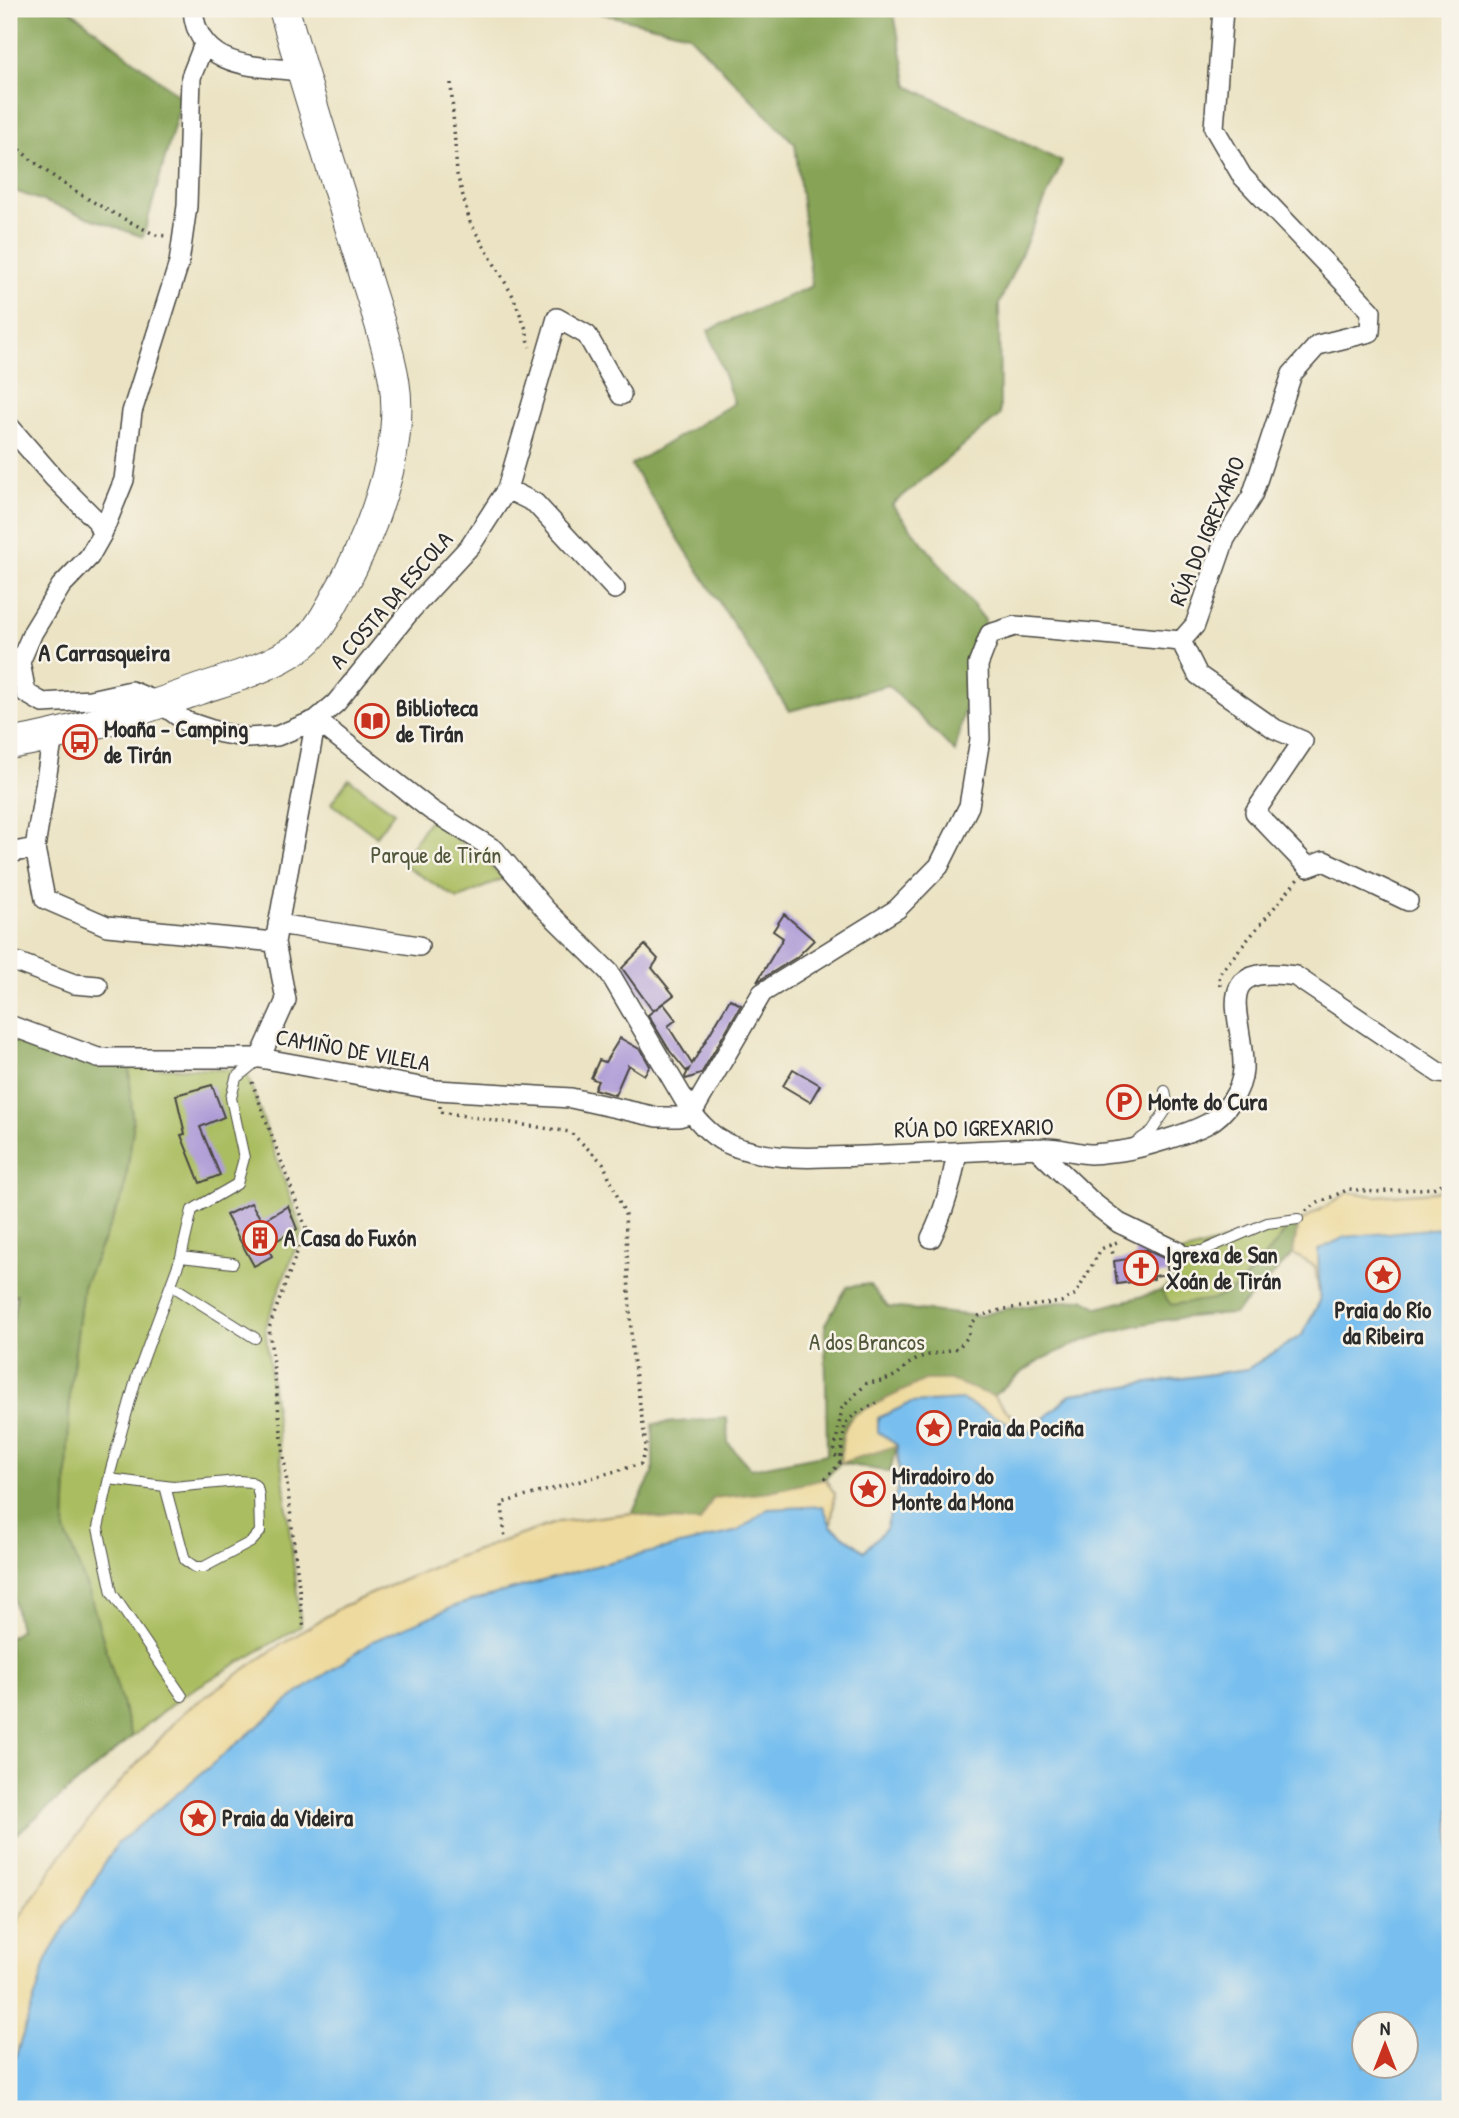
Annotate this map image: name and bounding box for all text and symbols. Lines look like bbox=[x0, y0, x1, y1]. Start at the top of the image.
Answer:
street label: RÚA DO IGREXARIO bbox=[1161, 451, 1252, 610]
street label: A COSTA DA ESCOLA bbox=[322, 524, 459, 675]
district label: A Carrasqueira bbox=[38, 636, 170, 669]
place label: Biblioteca de Tirán bbox=[396, 692, 478, 749]
library icon: Biblioteca de Tirán bbox=[353, 702, 391, 740]
place label: Moaña - Camping de Tirán bbox=[104, 713, 248, 770]
bus stop icon: Moaña - Camping de Tirán bbox=[61, 723, 99, 761]
park label: Parque de Tirán bbox=[371, 839, 501, 870]
street label: CAMIÑO DE VILELA bbox=[273, 1021, 433, 1078]
parking icon: Monte do Cura bbox=[1105, 1083, 1143, 1121]
place label: Monte do Cura bbox=[1148, 1086, 1267, 1117]
street label: RÚA DO IGREXARIO bbox=[894, 1111, 1054, 1144]
building icon: A Casa do Fuxón bbox=[241, 1219, 279, 1257]
place label: A Casa do Fuxón bbox=[284, 1222, 417, 1253]
place label: Igrexa de San Xoán de Tirán bbox=[1166, 1239, 1281, 1296]
church icon: Igrexa de San Xoán de Tirán bbox=[1122, 1249, 1160, 1287]
place icon: Praia do Río da Ribeira bbox=[1364, 1256, 1402, 1294]
place label: Praia do Río da Ribeira bbox=[1335, 1294, 1432, 1351]
park label: A dos Brancos bbox=[809, 1326, 925, 1357]
place icon: Praia da Pociña bbox=[915, 1409, 953, 1447]
place label: Praia da Pociña bbox=[958, 1412, 1084, 1443]
place label: Miradoiro do Monte da Mona bbox=[892, 1460, 1013, 1517]
place icon: Miradoiro do Monte da Mona bbox=[849, 1470, 887, 1508]
place icon: Praia da Videira bbox=[179, 1799, 217, 1837]
place label: Praia da Videira bbox=[222, 1802, 353, 1833]
north arrow bbox=[1350, 2010, 1420, 2080]
text: N bbox=[1380, 2015, 1390, 2041]

